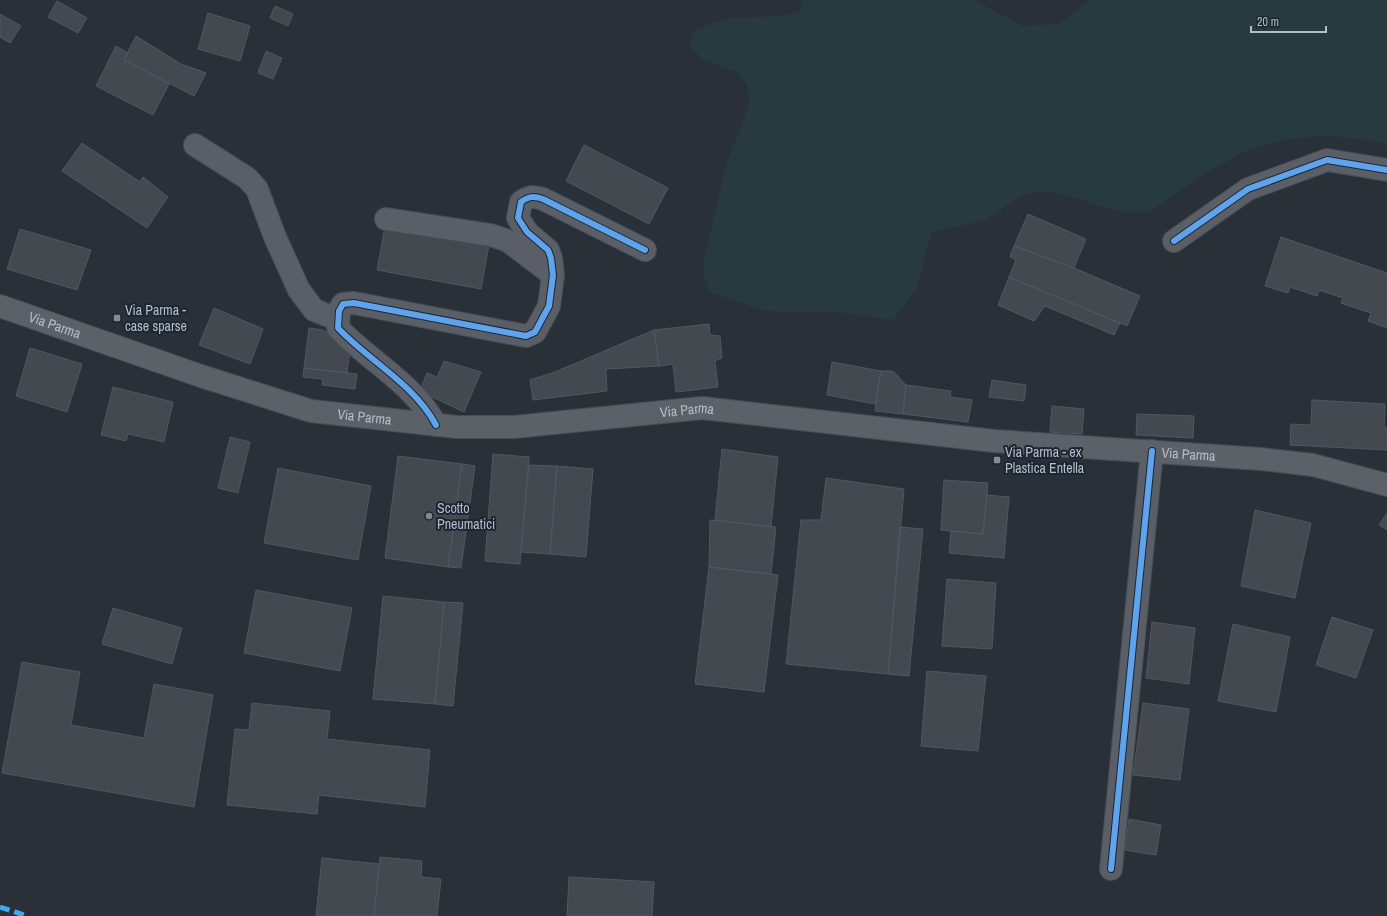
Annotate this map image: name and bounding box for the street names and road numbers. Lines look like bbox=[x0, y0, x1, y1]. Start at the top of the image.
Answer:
street label: Via Parma bbox=[26, 308, 84, 343]
street label: Via Parma bbox=[659, 399, 715, 421]
street label: Via Parma bbox=[337, 405, 393, 429]
street label: Via Parma bbox=[1161, 443, 1217, 465]

